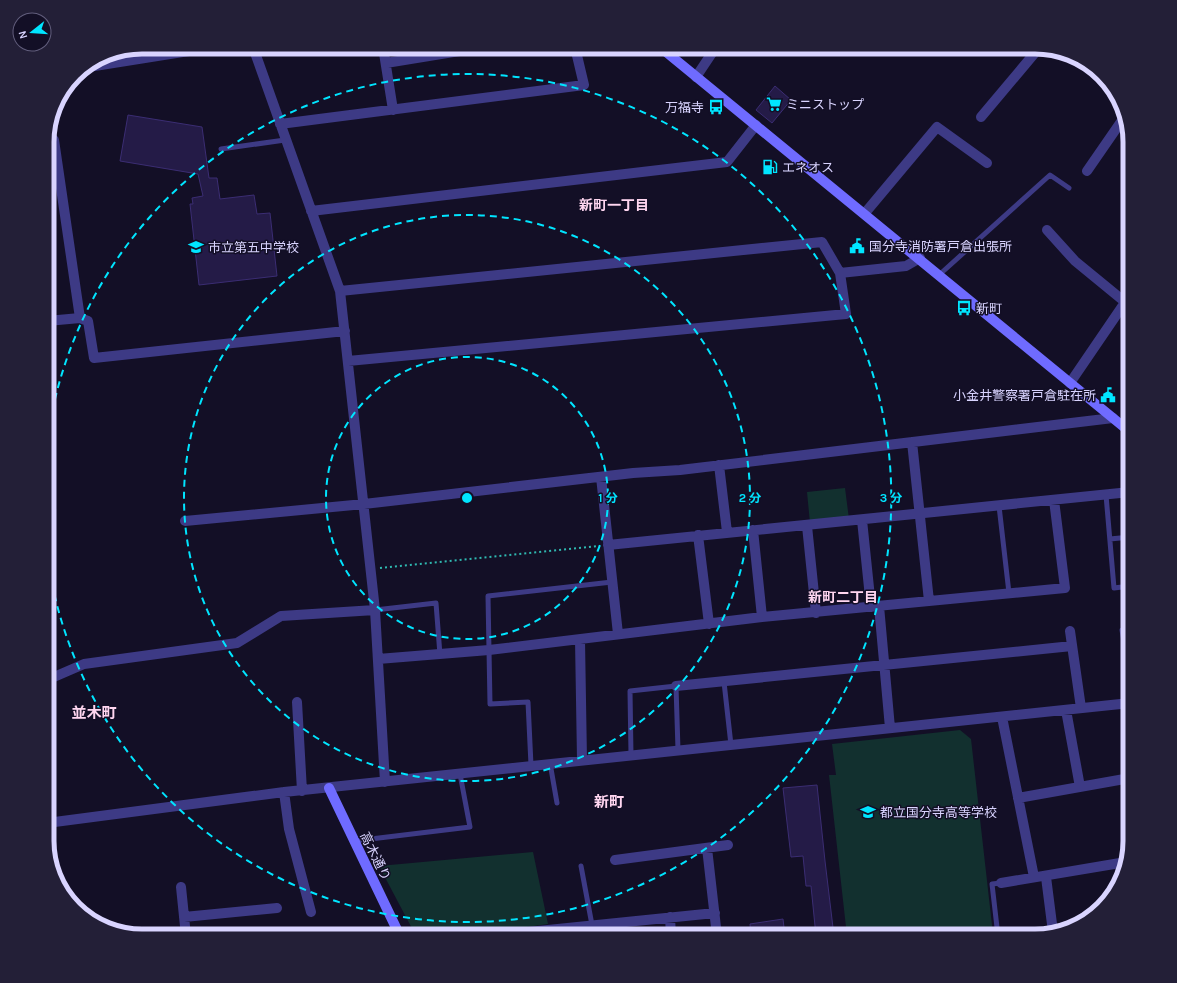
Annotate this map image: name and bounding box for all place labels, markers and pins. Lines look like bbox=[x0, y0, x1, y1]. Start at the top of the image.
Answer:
supermarket icon: ミニストップ bbox=[765, 95, 783, 113]
place label: ミニストップ bbox=[786, 97, 864, 112]
bus stop icon: 万福寺 bbox=[707, 98, 725, 116]
place label: 万福寺 bbox=[665, 100, 704, 115]
fuel station icon: エネオス bbox=[761, 158, 779, 176]
place label: エネオス bbox=[782, 160, 834, 175]
public building icon: 国分寺消防署戸倉出張所 bbox=[848, 237, 866, 255]
school or university icon: 市立第五中学校 bbox=[187, 238, 205, 256]
place label: 国分寺消防署戸倉出張所 bbox=[869, 239, 1012, 254]
place label: 市立第五中学校 bbox=[208, 240, 299, 255]
bus stop icon: 新町 bbox=[955, 299, 973, 317]
place label: 新町 bbox=[976, 301, 1002, 316]
public building icon: 小金井警察署戸倉駐在所 bbox=[1099, 386, 1117, 404]
place label: 小金井警察署戸倉駐在所 bbox=[953, 388, 1096, 403]
centre of rings bbox=[460, 491, 474, 505]
school or university icon: 都立国分寺高等学校 bbox=[859, 803, 877, 821]
place label: 都立国分寺高等学校 bbox=[880, 805, 997, 820]

